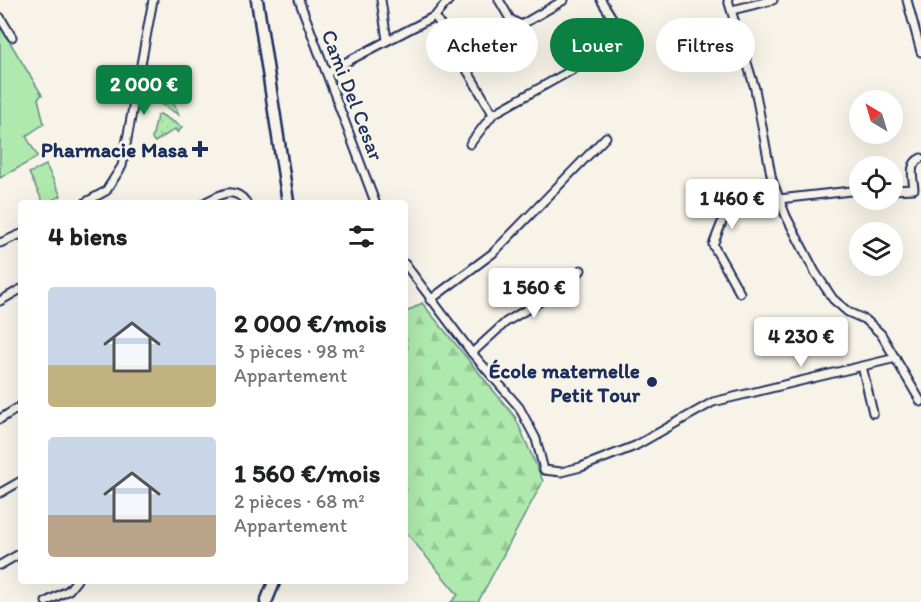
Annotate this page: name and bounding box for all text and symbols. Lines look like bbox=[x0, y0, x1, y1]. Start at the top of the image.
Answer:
chip: Acheter bbox=[426, 18, 538, 72]
chip: Louer bbox=[550, 18, 644, 72]
chip: Filtres bbox=[656, 18, 755, 72]
street label: Cami Del Cesar bbox=[317, 26, 390, 164]
pin: 2 000 € bbox=[89, 65, 199, 116]
text: 2 000 € bbox=[110, 72, 178, 96]
north arrow bbox=[849, 90, 903, 144]
map controls bbox=[849, 90, 903, 276]
place label: Pharmacie Masa bbox=[41, 137, 189, 162]
marker: Pharmacie Masa bbox=[193, 142, 207, 156]
button: locate bbox=[849, 156, 903, 210]
pin: 1 460 € bbox=[677, 179, 787, 230]
text: 1 460 € bbox=[700, 186, 764, 210]
text: 4 biens bbox=[48, 220, 128, 252]
icon: filters bbox=[345, 220, 378, 253]
button: layers bbox=[849, 222, 903, 276]
pin: 1 560 € bbox=[479, 268, 589, 319]
text: 1 560 € bbox=[502, 275, 566, 299]
text: 2 000 €/mois bbox=[234, 307, 387, 339]
icon: home bbox=[96, 311, 168, 383]
pin: 4 230 € bbox=[746, 317, 856, 368]
text: 4 230 € bbox=[768, 324, 834, 348]
text: 3 pièces · 98 m² bbox=[234, 339, 365, 363]
place label: École maternelle Petit Tour bbox=[489, 358, 641, 407]
text: Appartement bbox=[234, 363, 347, 387]
marker: École maternelle Petit Tour bbox=[645, 375, 659, 389]
text: 1 560 €/mois bbox=[234, 457, 380, 489]
icon: home bbox=[96, 461, 168, 533]
text: 2 pièces · 68 m² bbox=[234, 489, 365, 513]
text: Appartement bbox=[234, 513, 347, 537]

